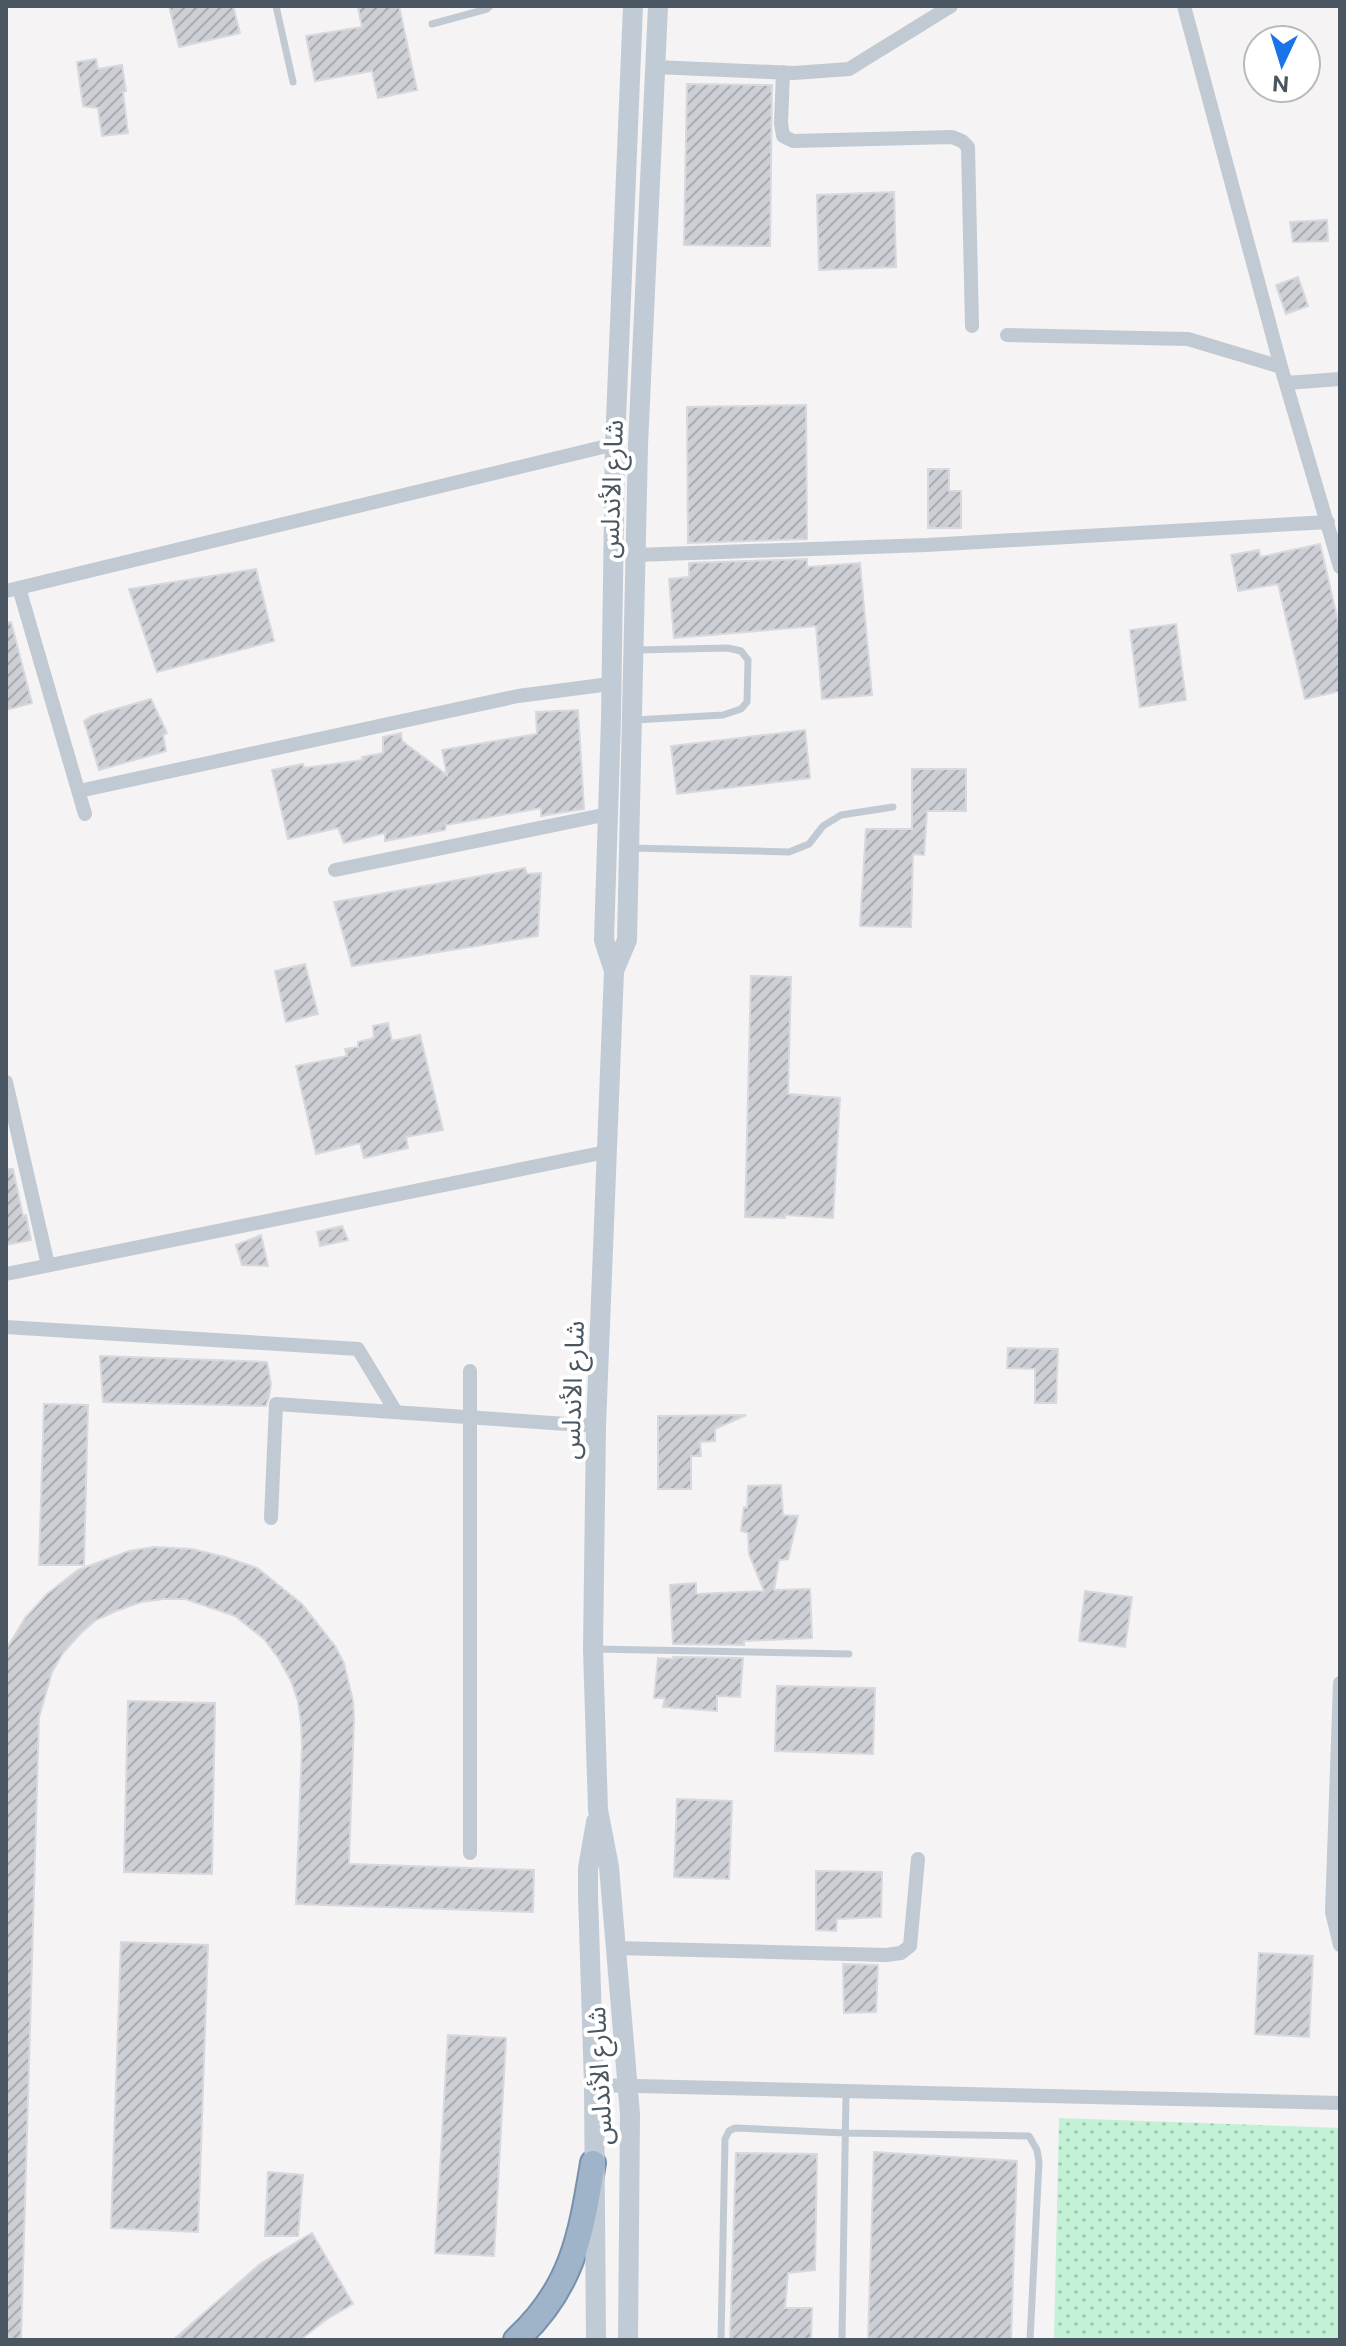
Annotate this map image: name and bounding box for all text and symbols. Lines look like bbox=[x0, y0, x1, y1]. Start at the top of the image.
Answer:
north arrow bbox=[1242, 24, 1322, 104]
text: N bbox=[1271, 70, 1290, 98]
street label: شارع الأندلس bbox=[593, 419, 633, 559]
street label: شارع الأندلس bbox=[554, 1320, 594, 1460]
street label: شارع الأندلس bbox=[580, 2006, 622, 2146]

